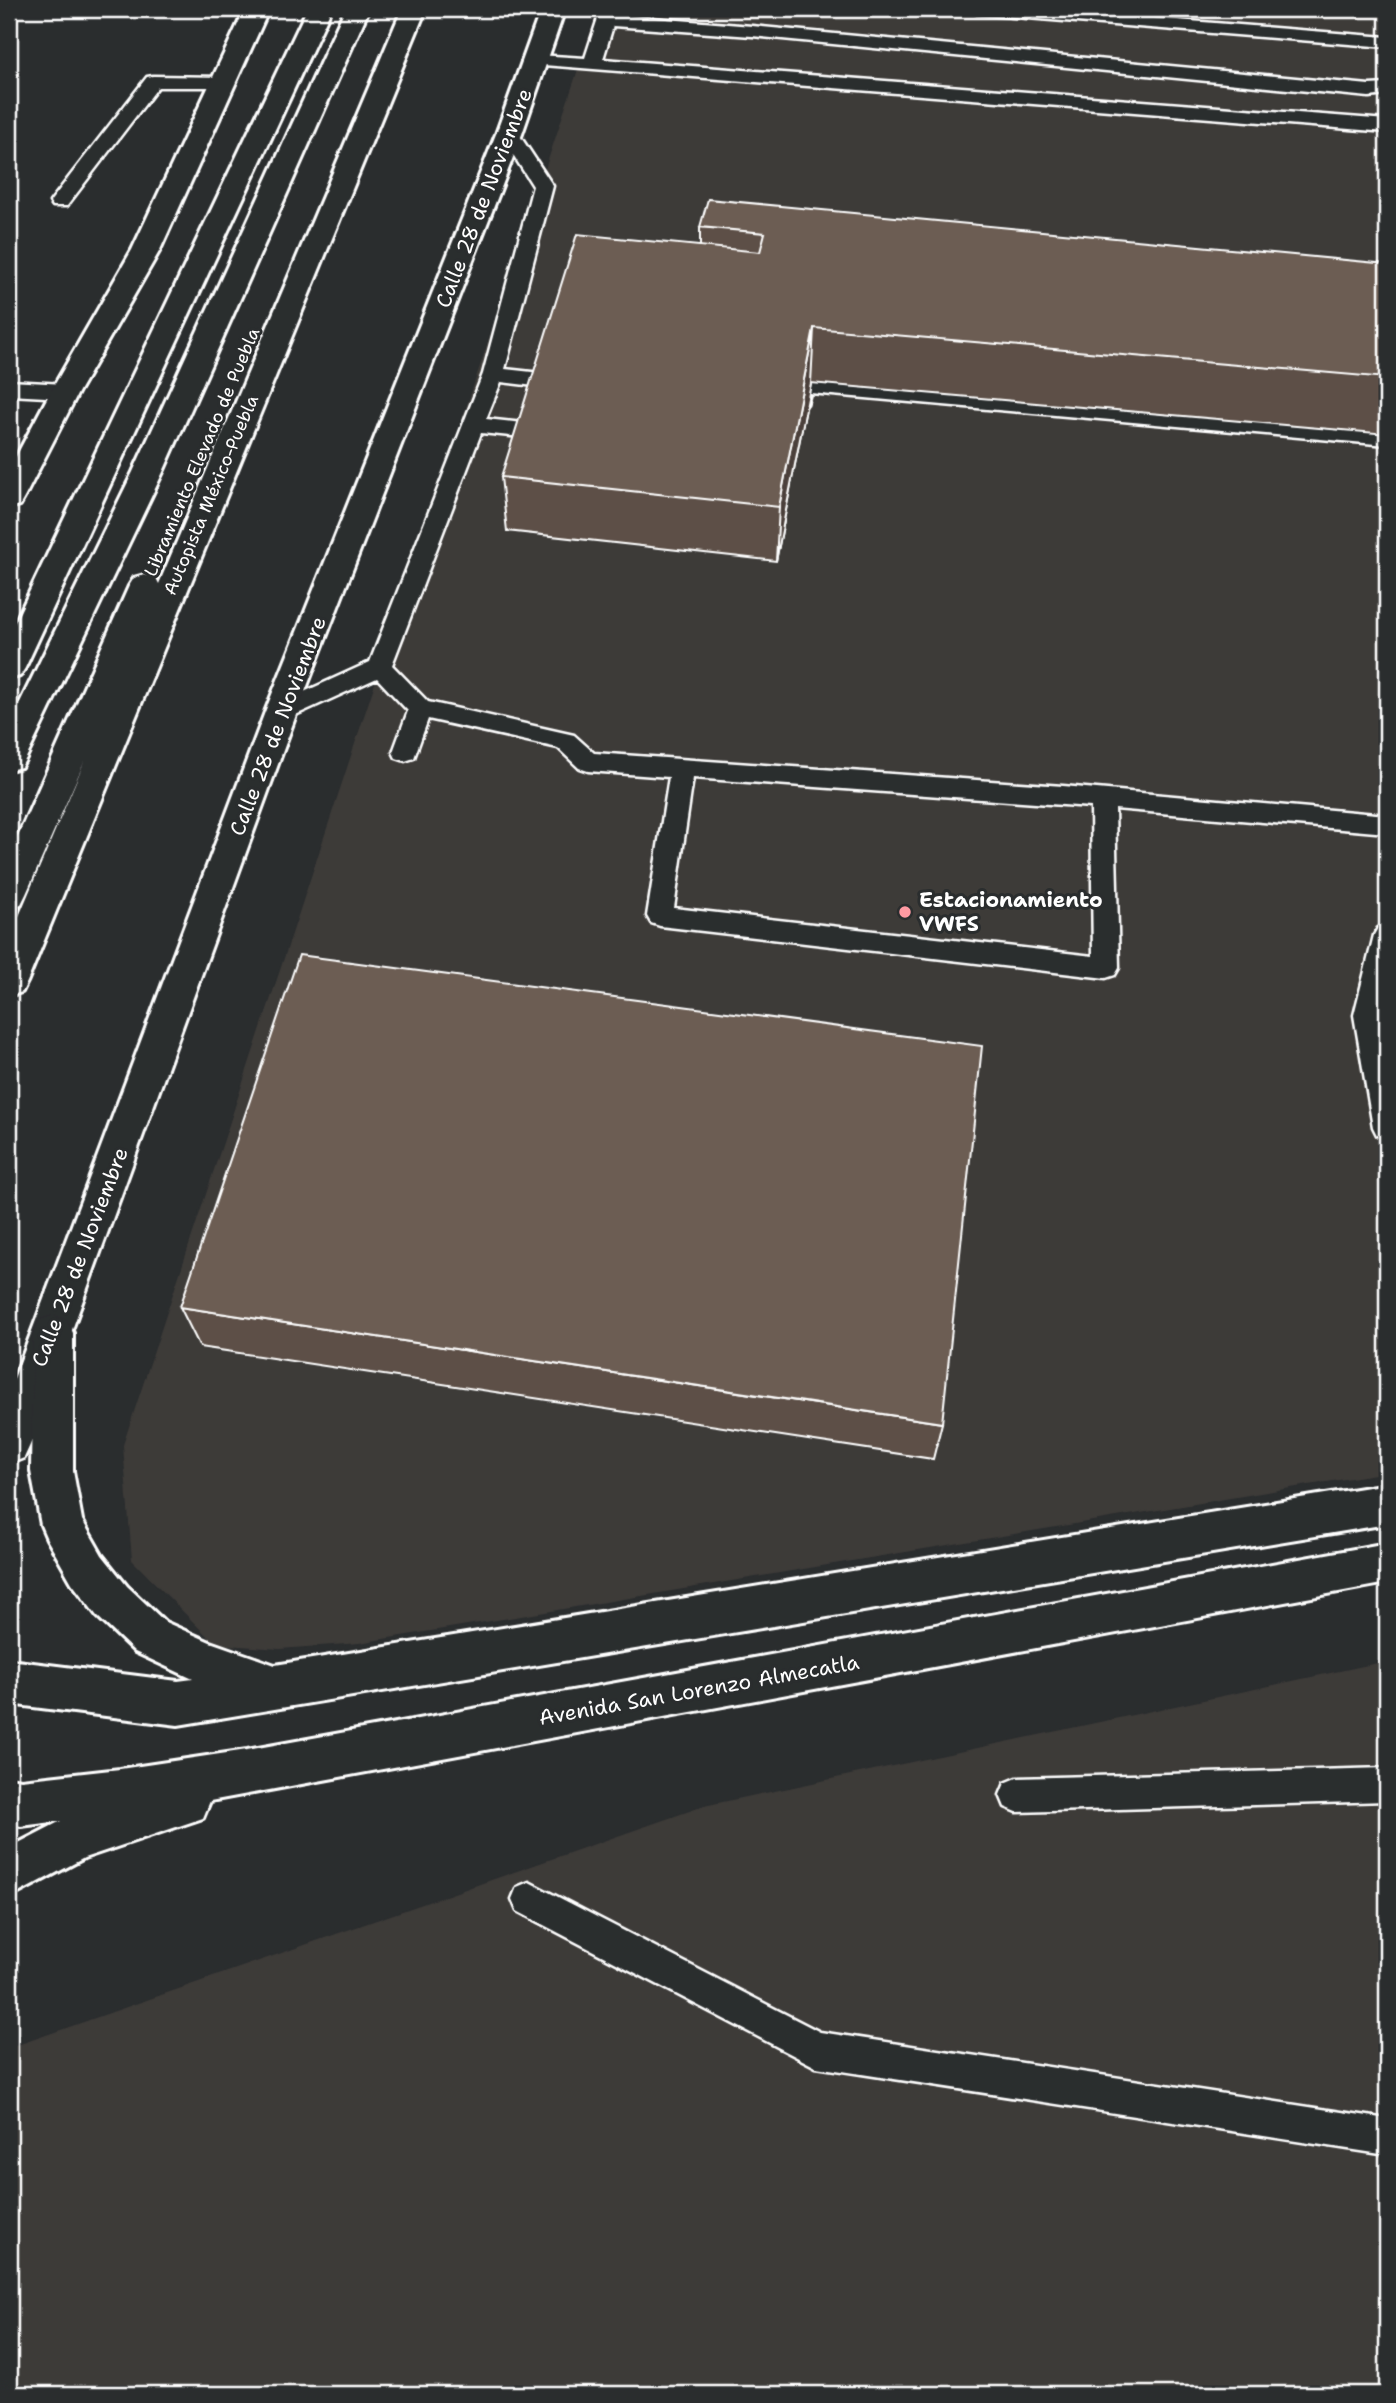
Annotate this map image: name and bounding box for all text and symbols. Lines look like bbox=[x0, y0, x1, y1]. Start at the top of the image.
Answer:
street label: Calle 28 de Noviembre bbox=[429, 84, 539, 312]
street label: Libramiento Elevado de Puebla bbox=[139, 324, 265, 580]
street label: Autopista México-Puebla bbox=[158, 391, 264, 599]
street label: Calle 28 de Noviembre bbox=[223, 612, 333, 840]
place label: Estacionamiento VWFS bbox=[919, 886, 1103, 938]
marker: Estacionamiento VWFS bbox=[897, 904, 913, 920]
street label: Calle 28 de Noviembre bbox=[25, 1143, 135, 1371]
street label: Avenida San Lorenzo Almecatla bbox=[537, 1648, 861, 1732]

